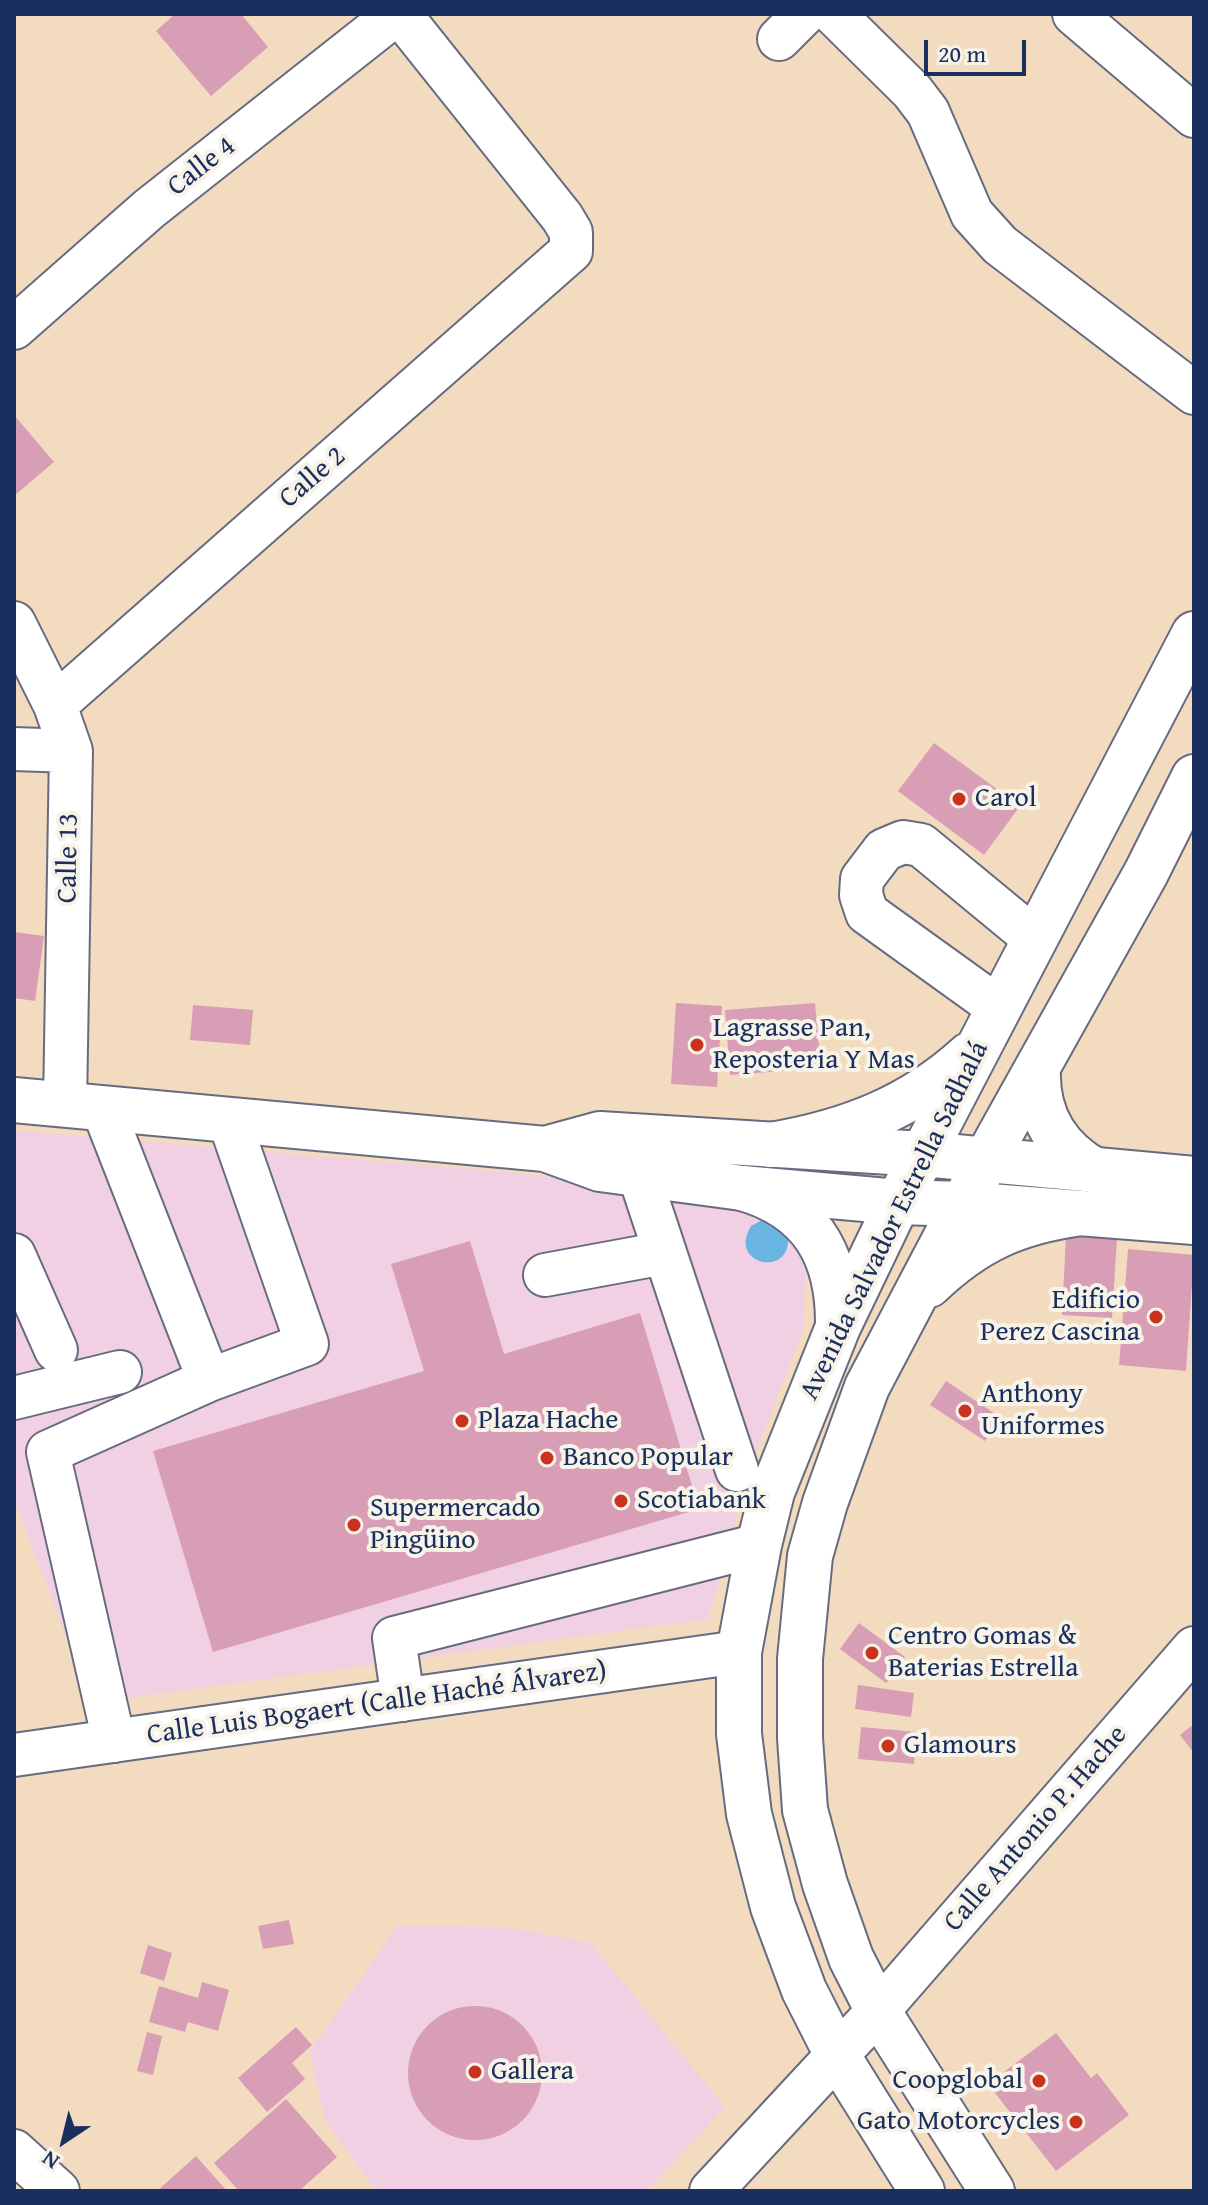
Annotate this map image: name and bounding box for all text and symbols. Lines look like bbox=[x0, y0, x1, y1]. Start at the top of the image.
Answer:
scale bar bbox=[928, 24, 1030, 74]
text: 20 m bbox=[938, 36, 986, 71]
street label: Calle 4 bbox=[161, 130, 243, 204]
street label: Calle 2 bbox=[273, 440, 353, 516]
place label: Carol bbox=[975, 782, 1037, 816]
marker: Carol bbox=[950, 790, 968, 808]
street label: Calle 13 bbox=[51, 812, 87, 904]
place label: Lagrasse Pan, Reposteria Y Mas bbox=[713, 1012, 915, 1078]
marker: Lagrasse Pan, Reposteria Y Mas bbox=[688, 1036, 706, 1054]
street label: Avenida Salvador Estrella Sadhalá bbox=[793, 1036, 997, 1406]
place label: Edificio Perez Cascina bbox=[980, 1284, 1140, 1350]
marker: Edificio Perez Cascina bbox=[1147, 1308, 1165, 1326]
place label: Anthony Uniformes bbox=[981, 1378, 1105, 1444]
marker: Anthony Uniformes bbox=[956, 1402, 974, 1420]
place label: Plaza Hache bbox=[478, 1404, 618, 1438]
marker: Plaza Hache bbox=[453, 1412, 471, 1430]
place label: Banco Popular bbox=[563, 1441, 733, 1475]
marker: Banco Popular bbox=[538, 1449, 556, 1467]
place label: Scotiabank bbox=[637, 1484, 766, 1518]
place label: Supermercado Pingüino bbox=[370, 1492, 541, 1558]
marker: Scotiabank bbox=[612, 1492, 630, 1510]
marker: Supermercado Pingüino bbox=[345, 1516, 363, 1534]
place label: Centro Gomas & Baterias Estrella bbox=[888, 1620, 1078, 1686]
marker: Centro Gomas & Baterias Estrella bbox=[863, 1644, 881, 1662]
street label: Calle Luis Bogaert (Calle Haché Álvarez) bbox=[145, 1655, 609, 1753]
street label: Calle Antonio P. Hache bbox=[937, 1719, 1135, 1939]
place label: Glamours bbox=[904, 1729, 1017, 1763]
marker: Glamours bbox=[879, 1737, 897, 1755]
place label: Gallera bbox=[491, 2055, 574, 2089]
marker: Gallera bbox=[466, 2063, 484, 2081]
place label: Coopglobal bbox=[892, 2064, 1023, 2098]
marker: Coopglobal bbox=[1030, 2072, 1048, 2090]
north arrow bbox=[24, 2101, 104, 2181]
place label: Gato Motorcycles bbox=[857, 2105, 1060, 2139]
marker: Gato Motorcycles bbox=[1067, 2113, 1085, 2131]
text: N bbox=[35, 2143, 65, 2178]

